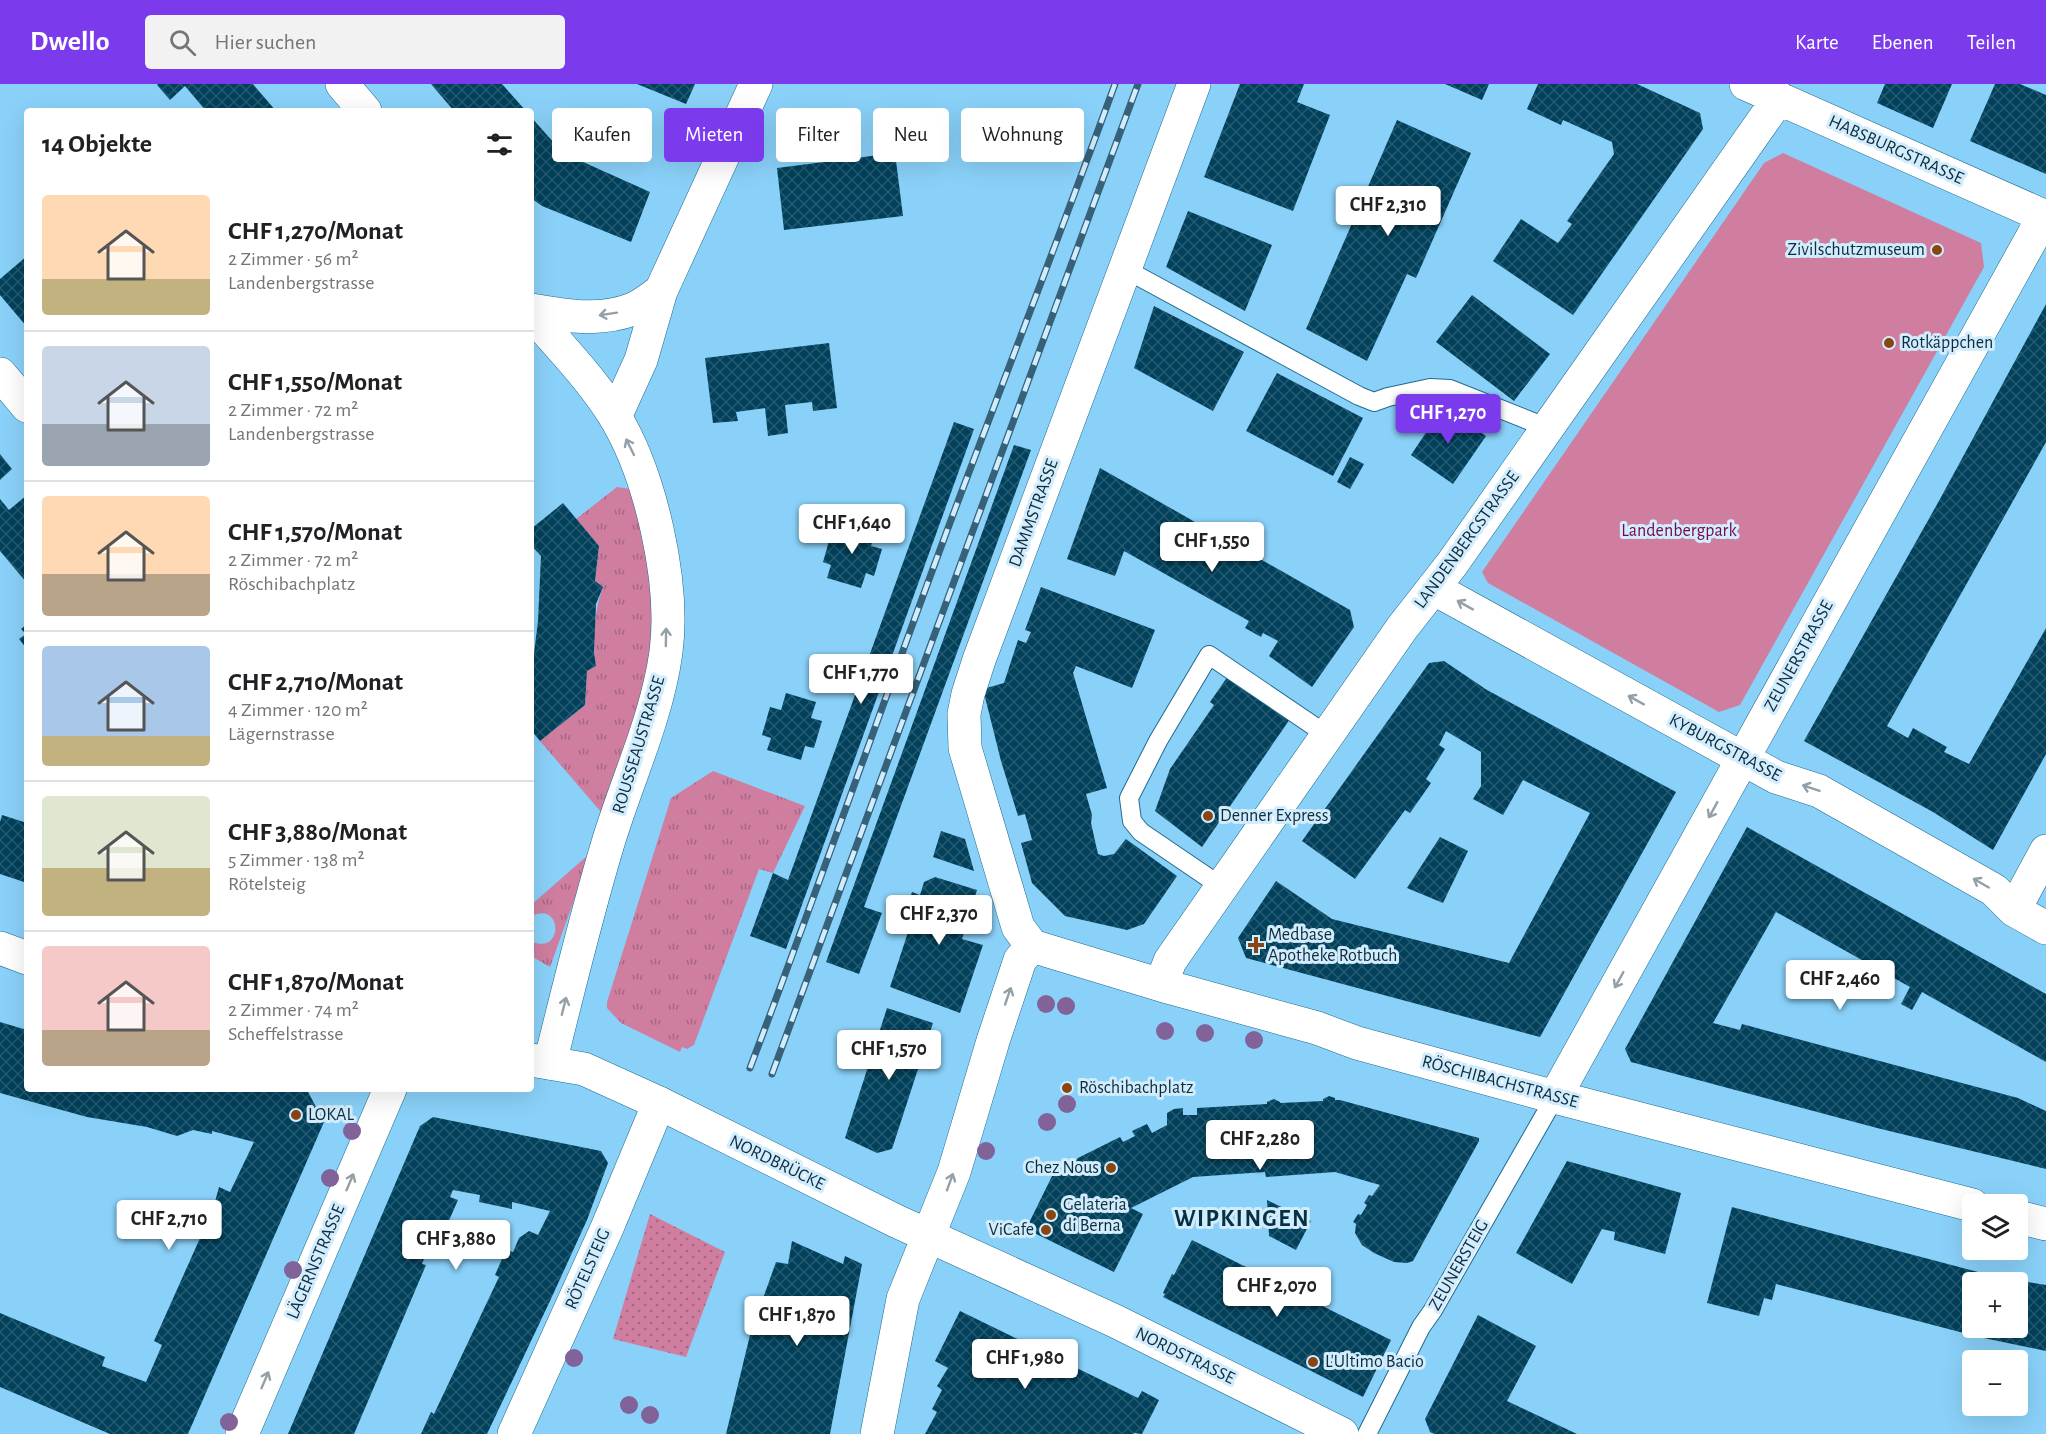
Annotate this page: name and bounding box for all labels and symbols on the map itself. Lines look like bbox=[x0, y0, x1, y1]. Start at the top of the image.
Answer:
street label: HABSBURGSTRASSE bbox=[1826, 112, 1966, 188]
pin: CHF 2,310 bbox=[1319, 186, 1457, 237]
place label: Zivilschutzmuseum bbox=[1788, 241, 1925, 259]
marker: Zivilschutzmuseum bbox=[1930, 243, 1944, 257]
one-way arrow bbox=[599, 309, 619, 320]
place label: Rotkäppchen bbox=[1901, 334, 1993, 352]
marker: Rotkäppchen bbox=[1882, 336, 1896, 350]
pin: CHF 1,270 bbox=[1379, 394, 1517, 445]
one-way arrow bbox=[623, 439, 635, 457]
street label: DAMMSTRASSE bbox=[1006, 456, 1062, 569]
street label: LANDENBERGSTRASSE bbox=[1411, 468, 1523, 612]
pin: CHF 1,640 bbox=[783, 504, 921, 555]
pin: CHF 1,550 bbox=[1143, 522, 1281, 573]
park label: Landenbergpark bbox=[1621, 522, 1737, 540]
street label: ZEUNERSTRASSE bbox=[1761, 597, 1837, 714]
one-way arrow bbox=[1457, 599, 1474, 611]
one-way arrow bbox=[660, 627, 672, 647]
pin: CHF 1,770 bbox=[792, 654, 930, 705]
street label: ROUSSEAUSTRASSE bbox=[610, 674, 669, 816]
one-way arrow bbox=[1627, 693, 1644, 705]
street label: KYBURGSTRASSE bbox=[1666, 711, 1784, 785]
one-way arrow bbox=[1802, 782, 1821, 793]
one-way arrow bbox=[1707, 800, 1718, 818]
place label: Denner Express bbox=[1220, 807, 1328, 825]
marker: Denner Express bbox=[1201, 809, 1215, 823]
one-way arrow bbox=[1973, 877, 1990, 889]
pin: CHF 2,370 bbox=[870, 895, 1008, 946]
place label: Medbase Apotheke Rotbuch bbox=[1268, 926, 1397, 965]
marker: Medbase Apotheke Rotbuch bbox=[1249, 938, 1263, 952]
pin: CHF 2,460 bbox=[1771, 960, 1909, 1011]
one-way arrow bbox=[1613, 971, 1624, 989]
one-way arrow bbox=[1003, 987, 1014, 1006]
one-way arrow bbox=[558, 997, 570, 1016]
pin: CHF 1,570 bbox=[820, 1030, 958, 1081]
street label: RÖSCHIBACHSTRASSE bbox=[1420, 1051, 1581, 1112]
place label: Röschibachplatz bbox=[1079, 1079, 1193, 1097]
marker: Röschibachplatz bbox=[1060, 1081, 1074, 1095]
place label: LOKAL bbox=[308, 1106, 355, 1124]
marker: LOKAL bbox=[289, 1108, 303, 1122]
pin: CHF 2,280 bbox=[1191, 1120, 1329, 1171]
street label: NORDBRÜCKE bbox=[727, 1130, 829, 1194]
place label: Chez Nous bbox=[1025, 1159, 1099, 1177]
marker: Chez Nous bbox=[1104, 1161, 1118, 1175]
one-way arrow bbox=[345, 1173, 356, 1191]
one-way arrow bbox=[945, 1173, 956, 1192]
place label: Gelateria di Berna bbox=[1063, 1196, 1127, 1235]
pin: CHF 2,710 bbox=[100, 1200, 238, 1251]
street label: LÄGERNSTRASSE bbox=[282, 1201, 348, 1322]
district label: WIPKINGEN bbox=[1174, 1207, 1310, 1231]
marker: Gelateria di Berna bbox=[1044, 1208, 1058, 1222]
street label: ZEUNERSTEIG bbox=[1426, 1217, 1492, 1313]
pin: CHF 3,880 bbox=[387, 1220, 525, 1271]
place label: ViCafe bbox=[989, 1221, 1034, 1239]
marker: ViCafe bbox=[1039, 1223, 1053, 1237]
street label: RÖTELSTEIG bbox=[560, 1225, 614, 1312]
pin: CHF 2,070 bbox=[1208, 1267, 1346, 1318]
pin: CHF 1,870 bbox=[728, 1296, 866, 1347]
street label: NORDSTRASSE bbox=[1132, 1324, 1238, 1388]
pin: CHF 1,980 bbox=[956, 1339, 1094, 1390]
place label: L'Ultimo Bacio bbox=[1325, 1353, 1424, 1371]
marker: L'Ultimo Bacio bbox=[1306, 1355, 1320, 1369]
one-way arrow bbox=[260, 1372, 271, 1390]

